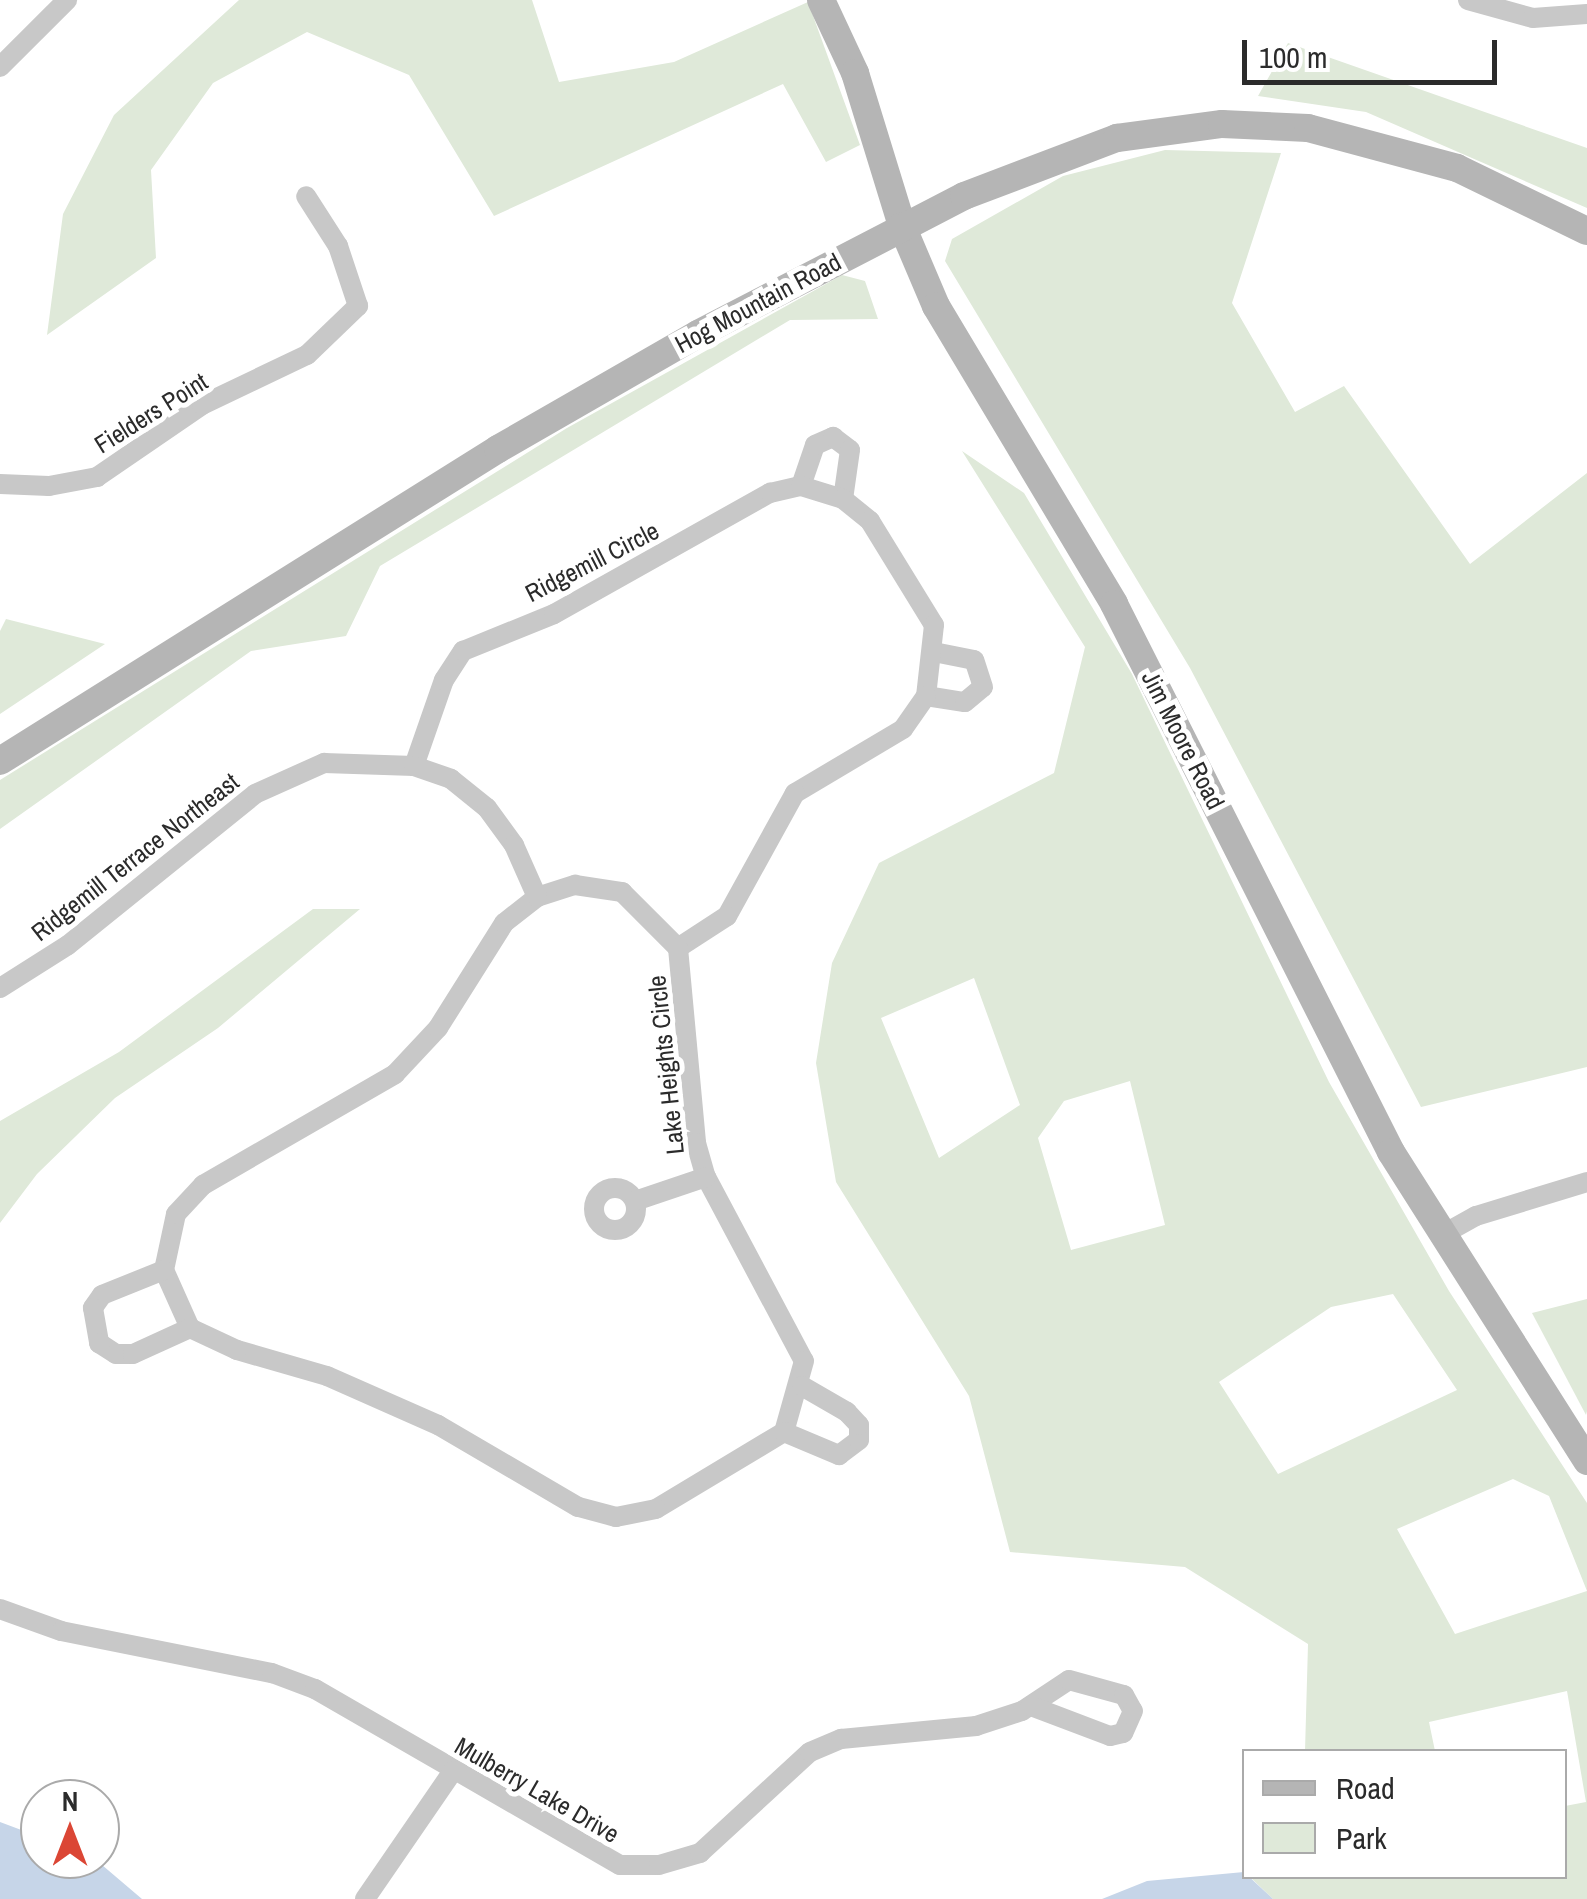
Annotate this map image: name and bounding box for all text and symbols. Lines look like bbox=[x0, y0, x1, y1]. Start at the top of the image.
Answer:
scale bar bbox=[1247, 20, 1502, 82]
text: 100 m bbox=[1259, 37, 1327, 77]
street label: Hog Mountain Road bbox=[670, 247, 846, 359]
street label: Fielders Point bbox=[89, 366, 213, 460]
street label: Ridgemill Circle bbox=[520, 516, 664, 608]
street label: Jim Moore Road bbox=[1135, 666, 1231, 814]
street label: Ridgemill Terrace Northeast bbox=[25, 767, 245, 947]
street label: Lake Heights Circle bbox=[642, 974, 690, 1156]
street label: Mulberry Lake Drive bbox=[450, 1731, 624, 1849]
legend bbox=[1242, 1749, 1567, 1879]
text: Road bbox=[1336, 1768, 1395, 1808]
north arrow bbox=[20, 1779, 120, 1879]
text: N bbox=[62, 1782, 78, 1820]
text: Park bbox=[1336, 1818, 1387, 1858]

